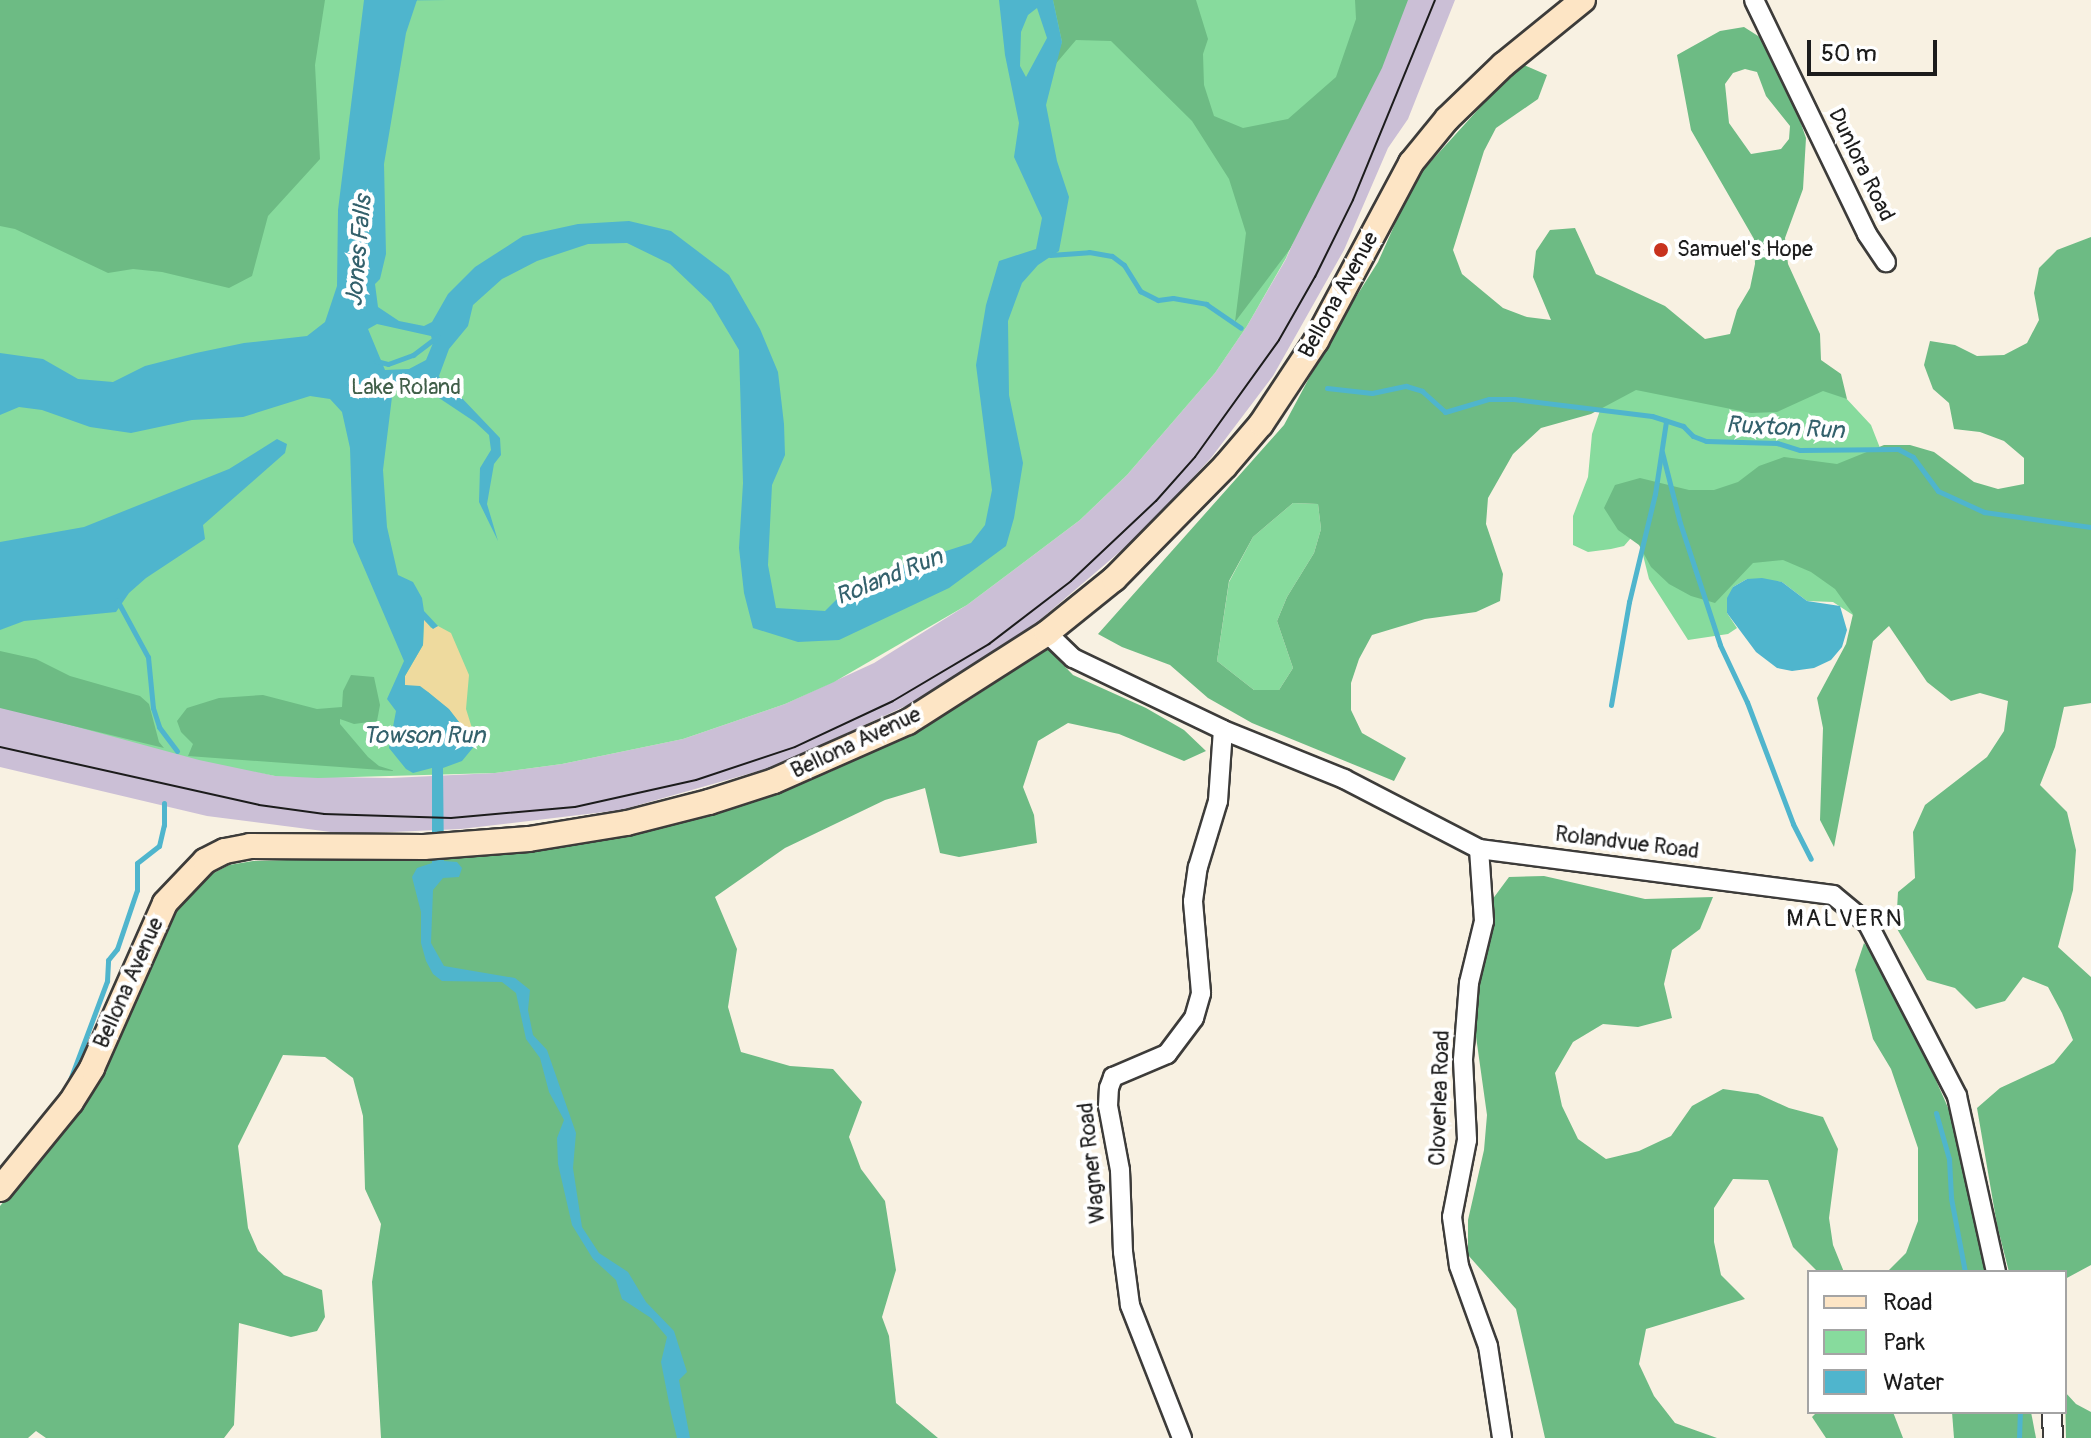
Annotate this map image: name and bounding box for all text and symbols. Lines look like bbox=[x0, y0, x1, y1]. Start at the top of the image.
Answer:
scale bar bbox=[1811, 24, 1941, 74]
text: 50 m bbox=[1821, 39, 1877, 68]
street label: Dunlora Road bbox=[1822, 104, 1900, 226]
water label: Jones Falls bbox=[340, 194, 378, 308]
street label: Bellona Avenue bbox=[1293, 227, 1385, 363]
place label: Samuel's Hope bbox=[1677, 237, 1813, 263]
marker: Samuel's Hope bbox=[1652, 241, 1670, 259]
park label: Lake Roland bbox=[351, 375, 461, 401]
water label: Ruxton Run bbox=[1725, 411, 1845, 445]
water label: Roland Run bbox=[831, 542, 947, 612]
street label: Bellona Avenue bbox=[787, 701, 925, 785]
water label: Towson Run bbox=[363, 722, 485, 750]
street label: Rolandvue Road bbox=[1554, 821, 1700, 865]
district label: MALVERN bbox=[1786, 905, 1904, 933]
street label: Bellona Avenue bbox=[88, 913, 170, 1053]
street label: Cloverlea Road bbox=[1424, 1030, 1456, 1166]
street label: Wagner Road bbox=[1073, 1101, 1111, 1225]
legend bbox=[1807, 1270, 2067, 1414]
text: Road bbox=[1883, 1288, 1933, 1317]
text: Park bbox=[1883, 1328, 1925, 1357]
text: Water bbox=[1883, 1368, 1944, 1397]

